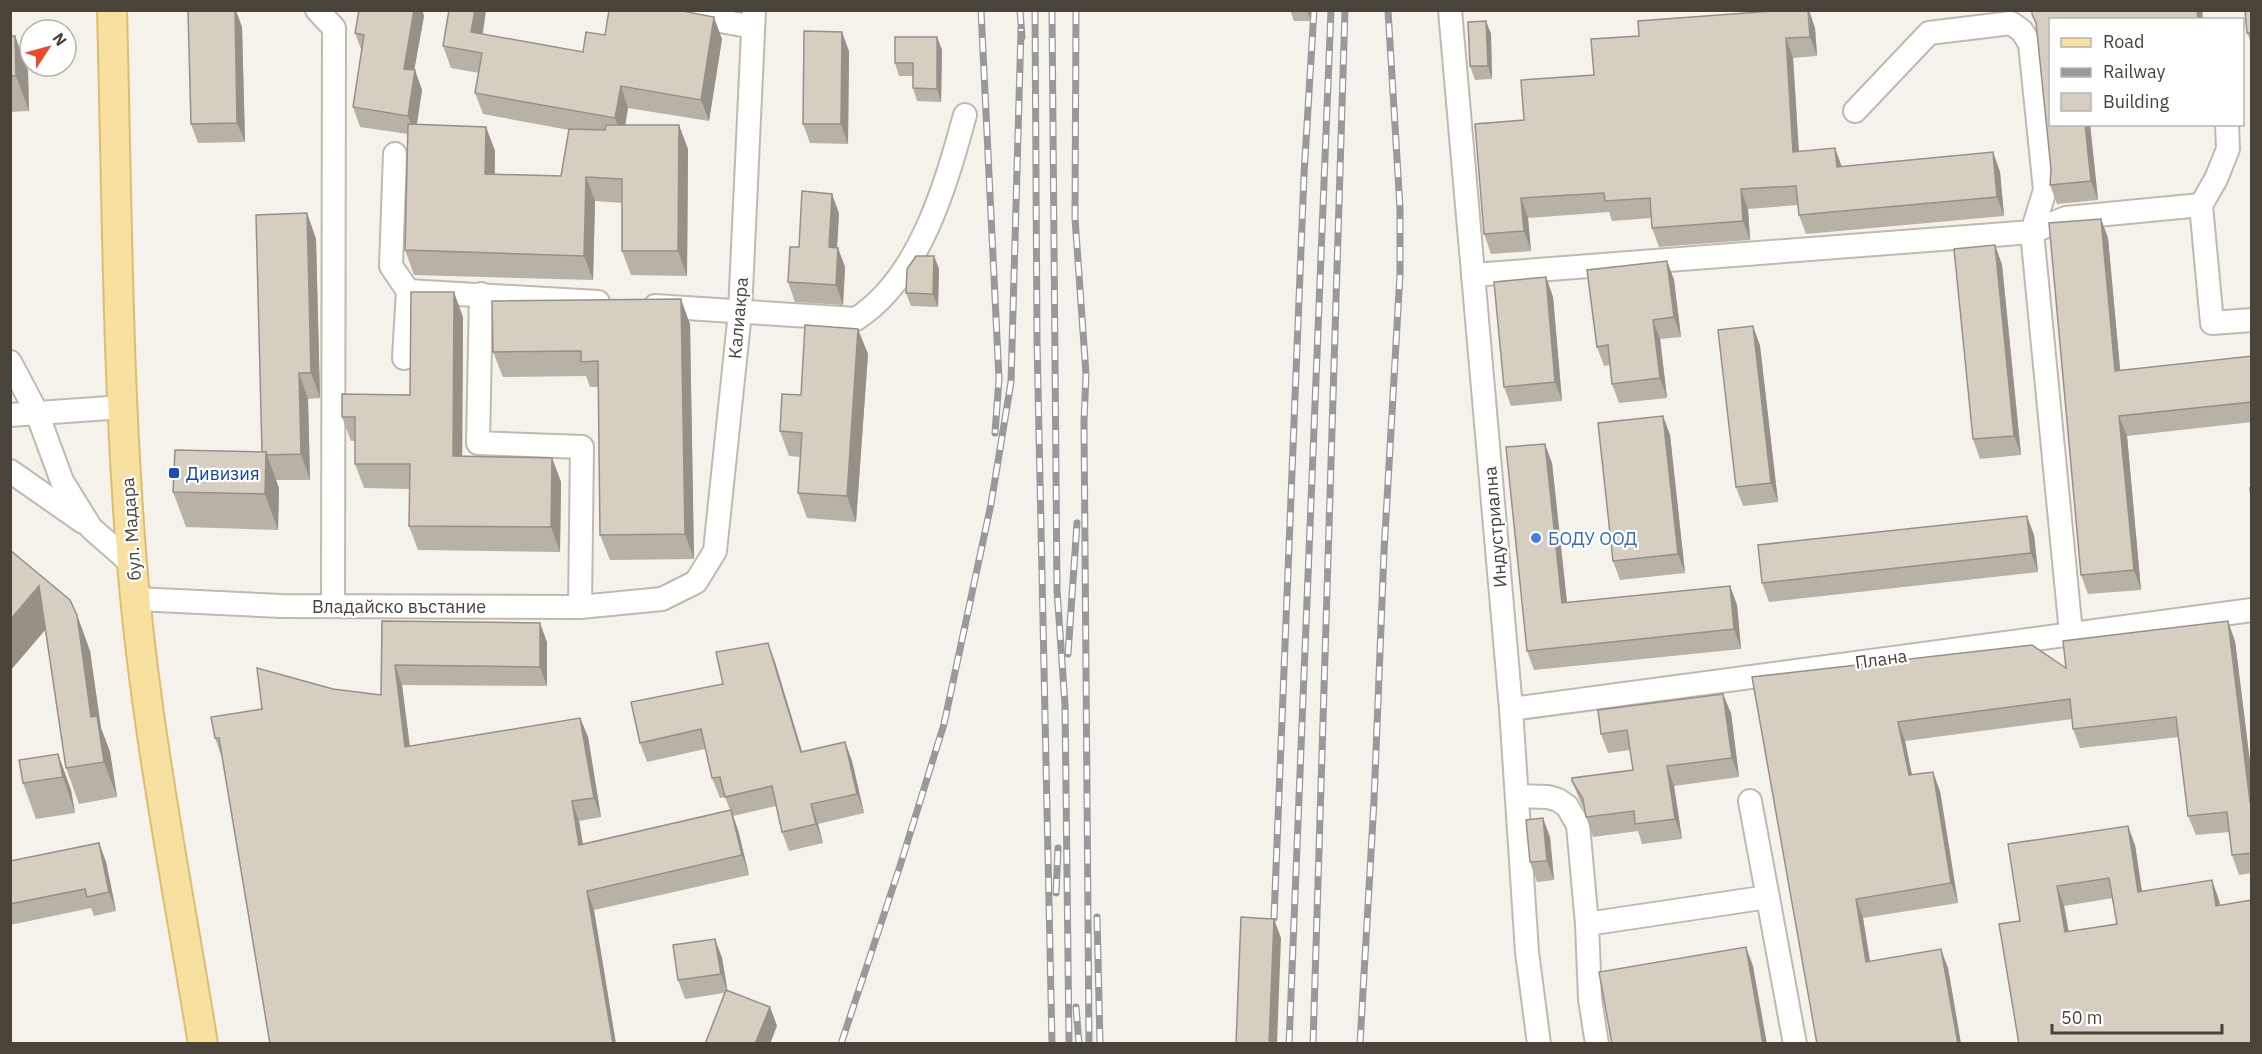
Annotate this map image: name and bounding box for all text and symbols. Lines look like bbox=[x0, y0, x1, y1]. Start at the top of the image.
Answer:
north arrow bbox=[18, 18, 78, 78]
legend bbox=[2049, 18, 2244, 126]
text: N bbox=[49, 29, 72, 50]
text: Road bbox=[2103, 30, 2144, 53]
text: Railway bbox=[2103, 60, 2165, 83]
text: Building bbox=[2103, 90, 2170, 113]
street label: Калиакра bbox=[723, 276, 753, 360]
place label: Дивизия bbox=[186, 462, 260, 485]
street label: Индустриална bbox=[1478, 465, 1512, 589]
marker: Дивизия bbox=[167, 466, 181, 480]
street label: бул. Мадара bbox=[116, 476, 146, 581]
place label: БОДУ ООД bbox=[1548, 527, 1637, 550]
marker: БОДУ ООД bbox=[1529, 531, 1543, 545]
street label: Владайско въстание bbox=[312, 595, 486, 618]
street label: Плана bbox=[1853, 644, 1909, 674]
scale bar bbox=[2052, 997, 2222, 1035]
text: 50 m bbox=[2061, 1006, 2103, 1029]

